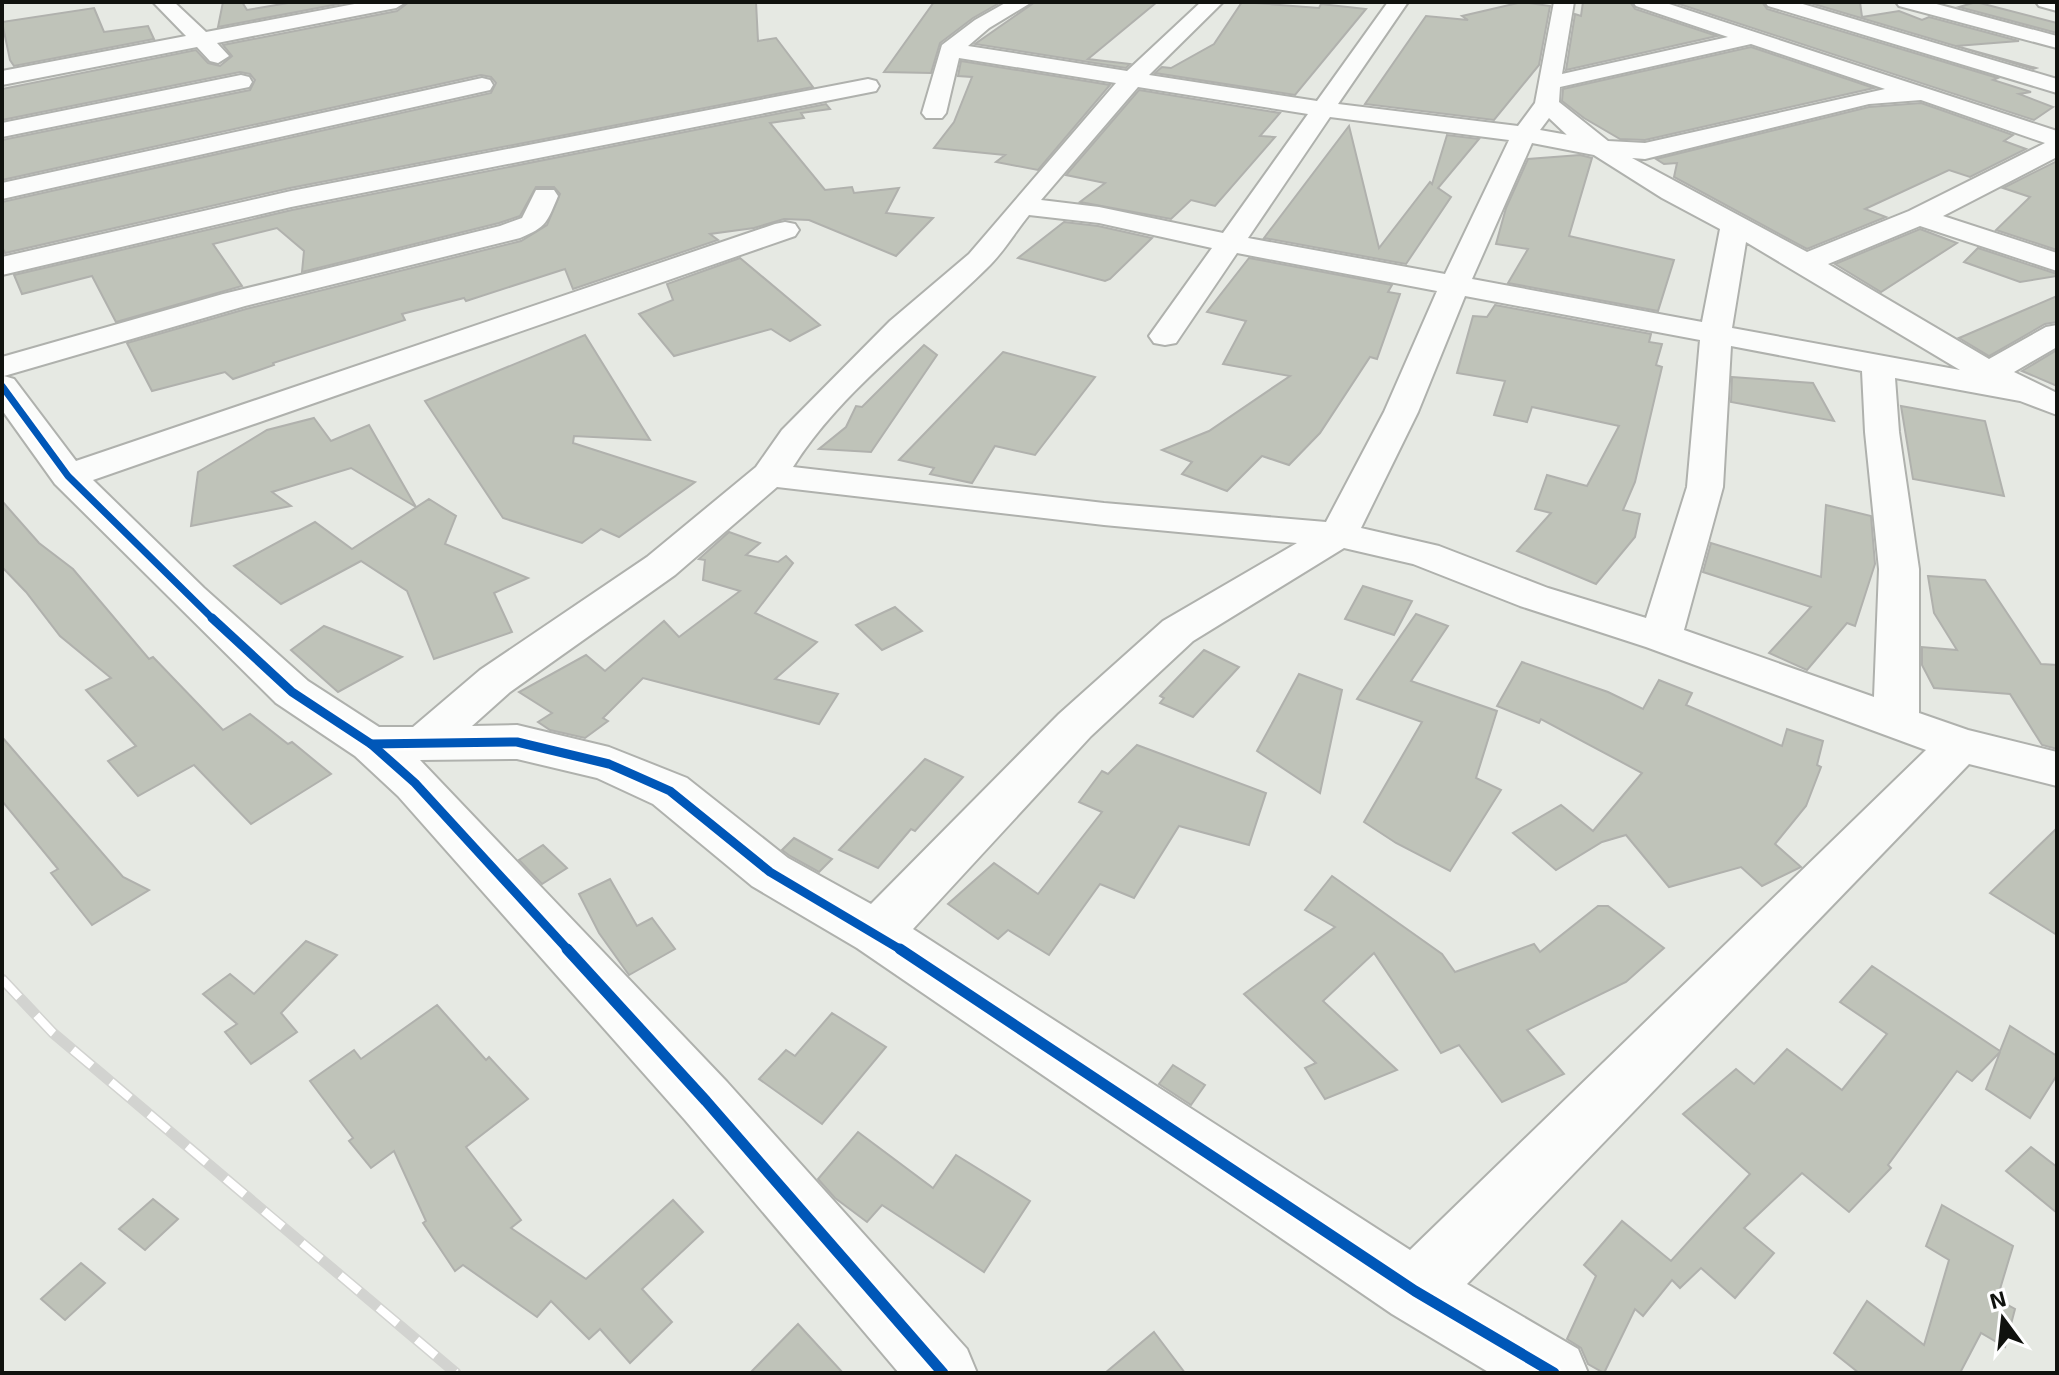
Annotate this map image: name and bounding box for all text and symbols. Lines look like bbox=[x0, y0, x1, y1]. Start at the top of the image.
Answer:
north arrow bbox=[1963, 1279, 2043, 1359]
text: N bbox=[1987, 1284, 2009, 1313]

